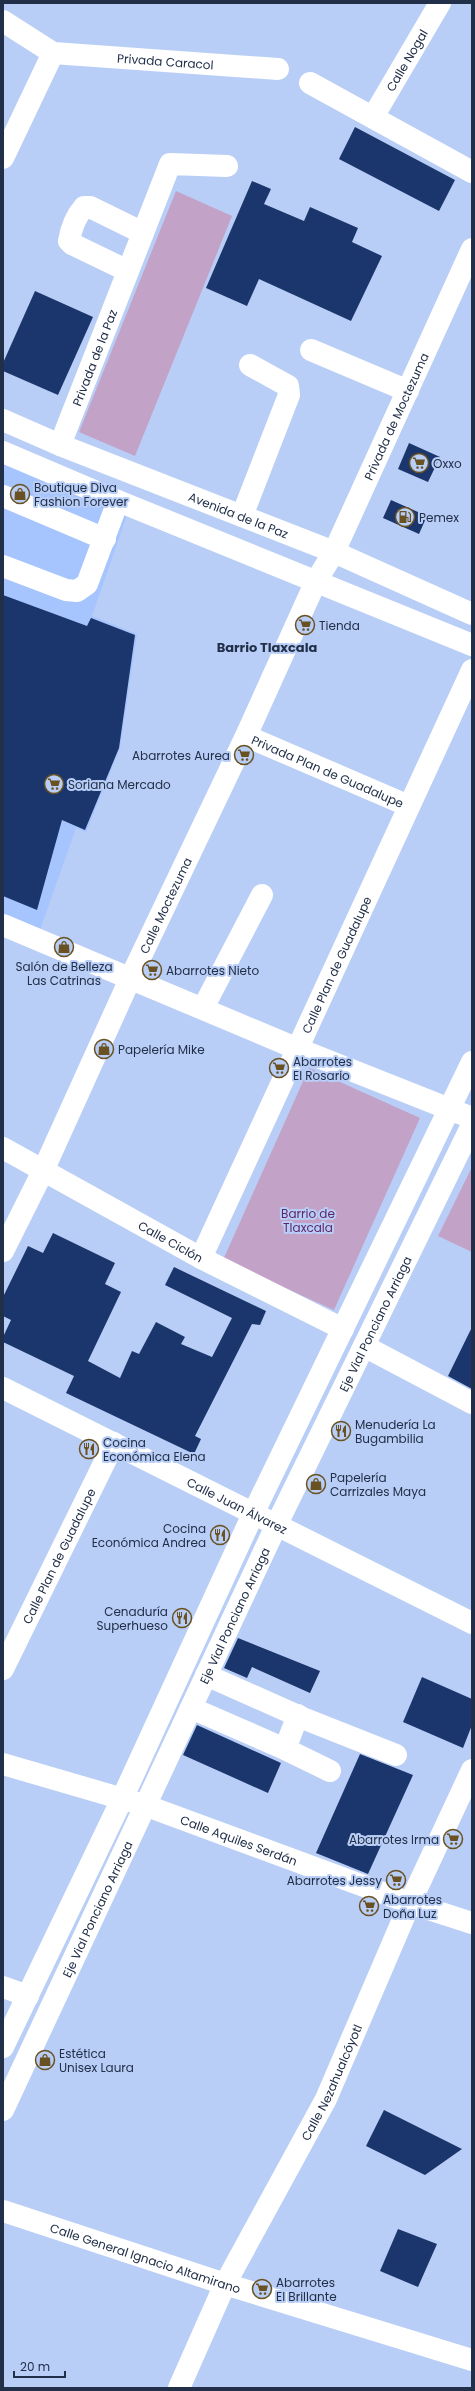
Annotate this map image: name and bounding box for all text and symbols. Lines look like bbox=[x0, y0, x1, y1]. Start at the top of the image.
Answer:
street label: Calle Nogal bbox=[382, 26, 431, 94]
street label: Privada Caracol bbox=[117, 49, 214, 73]
street label: Privada de la Paz bbox=[68, 307, 121, 408]
street label: Privada de Moctezuma bbox=[359, 350, 432, 483]
supermarket icon: Oxxo bbox=[408, 452, 430, 474]
place label: Oxxo bbox=[433, 455, 462, 472]
place label: Boutique Diva Fashion Forever bbox=[34, 479, 128, 510]
shop icon: Boutique Diva Fashion Forever bbox=[9, 483, 31, 505]
street label: Avenida de la Paz bbox=[186, 488, 291, 542]
fuel station icon: Pemex bbox=[394, 506, 416, 528]
place label: Pemex bbox=[419, 509, 459, 526]
supermarket icon: Tienda bbox=[294, 614, 316, 636]
place label: Tienda bbox=[319, 617, 360, 634]
district label: Barrio Tlaxcala bbox=[217, 638, 318, 657]
street label: Privada Plan de Guadalupe bbox=[249, 731, 407, 811]
supermarket icon: Abarrotes Aurea bbox=[233, 744, 255, 766]
place label: Abarrotes Aurea bbox=[132, 747, 230, 764]
supermarket icon: Soriana Mercado bbox=[43, 773, 65, 795]
place label: Soriana Mercado bbox=[68, 776, 171, 793]
street label: Calle Moctezuma bbox=[135, 854, 195, 956]
street label: Calle Plan de Guadalupe bbox=[297, 893, 375, 1036]
shop icon: Salón de Belleza Las Catrinas bbox=[53, 936, 75, 958]
place label: Salón de Belleza Las Catrinas bbox=[15, 958, 113, 989]
supermarket icon: Abarrotes Nieto bbox=[141, 959, 163, 981]
place label: Abarrotes Nieto bbox=[166, 962, 259, 979]
shop icon: Papelería Mike bbox=[93, 1038, 115, 1060]
place label: Papelería Mike bbox=[118, 1041, 205, 1058]
place label: Abarrotes El Rosario bbox=[293, 1053, 352, 1084]
supermarket icon: Abarrotes El Rosario bbox=[268, 1057, 290, 1079]
park label: Barrio de Tlaxcala bbox=[281, 1205, 335, 1236]
street label: Calle Ciclón bbox=[135, 1216, 206, 1266]
street label: Eje Vial Ponciano Arriaga bbox=[335, 1253, 415, 1394]
place label: Menudería La Bugambilia bbox=[355, 1416, 436, 1447]
restaurant icon: Menudería La Bugambilia bbox=[330, 1420, 352, 1442]
place label: Cocina Económica Elena bbox=[103, 1434, 206, 1465]
restaurant icon: Cocina Económica Elena bbox=[78, 1438, 100, 1460]
place label: Papelería Carrizales Maya bbox=[330, 1469, 426, 1500]
street label: Calle Juan Álvarez bbox=[184, 1473, 290, 1538]
shop icon: Papelería Carrizales Maya bbox=[305, 1473, 327, 1495]
street label: Calle Plan de Guadalupe bbox=[18, 1485, 99, 1627]
place label: Cocina Económica Andrea bbox=[92, 1520, 206, 1551]
restaurant icon: Cocina Económica Andrea bbox=[209, 1524, 231, 1546]
street label: Eje Vial Ponciano Arriaga bbox=[195, 1544, 273, 1686]
place label: Cenaduría Superhueso bbox=[97, 1603, 168, 1634]
restaurant icon: Cenaduría Superhueso bbox=[171, 1607, 193, 1629]
street label: Calle Aquiles Serdán bbox=[178, 1811, 300, 1869]
supermarket icon: Abarrotes Irma bbox=[442, 1828, 464, 1850]
place label: Abarrotes Irma bbox=[349, 1831, 439, 1848]
street label: Eje Vial Ponciano Arriaga bbox=[58, 1838, 136, 1980]
supermarket icon: Abarrotes Jessy bbox=[385, 1869, 407, 1891]
place label: Abarrotes Jessy bbox=[287, 1872, 382, 1889]
place label: Abarrotes Doña Luz bbox=[383, 1891, 442, 1922]
supermarket icon: Abarrotes Doña Luz bbox=[358, 1895, 380, 1917]
street label: Calle Nezahualcóyotl bbox=[297, 2021, 366, 2143]
place label: Estética Unisex Laura bbox=[59, 2045, 134, 2076]
shop icon: Estética Unisex Laura bbox=[34, 2049, 56, 2071]
street label: Calle General Ignacio Altamirano bbox=[48, 2219, 243, 2297]
place label: Abarrotes El Brillante bbox=[276, 2274, 337, 2305]
supermarket icon: Abarrotes El Brillante bbox=[251, 2278, 273, 2300]
scale bar bbox=[14, 2353, 65, 2379]
text: 20 m bbox=[20, 2358, 50, 2375]

